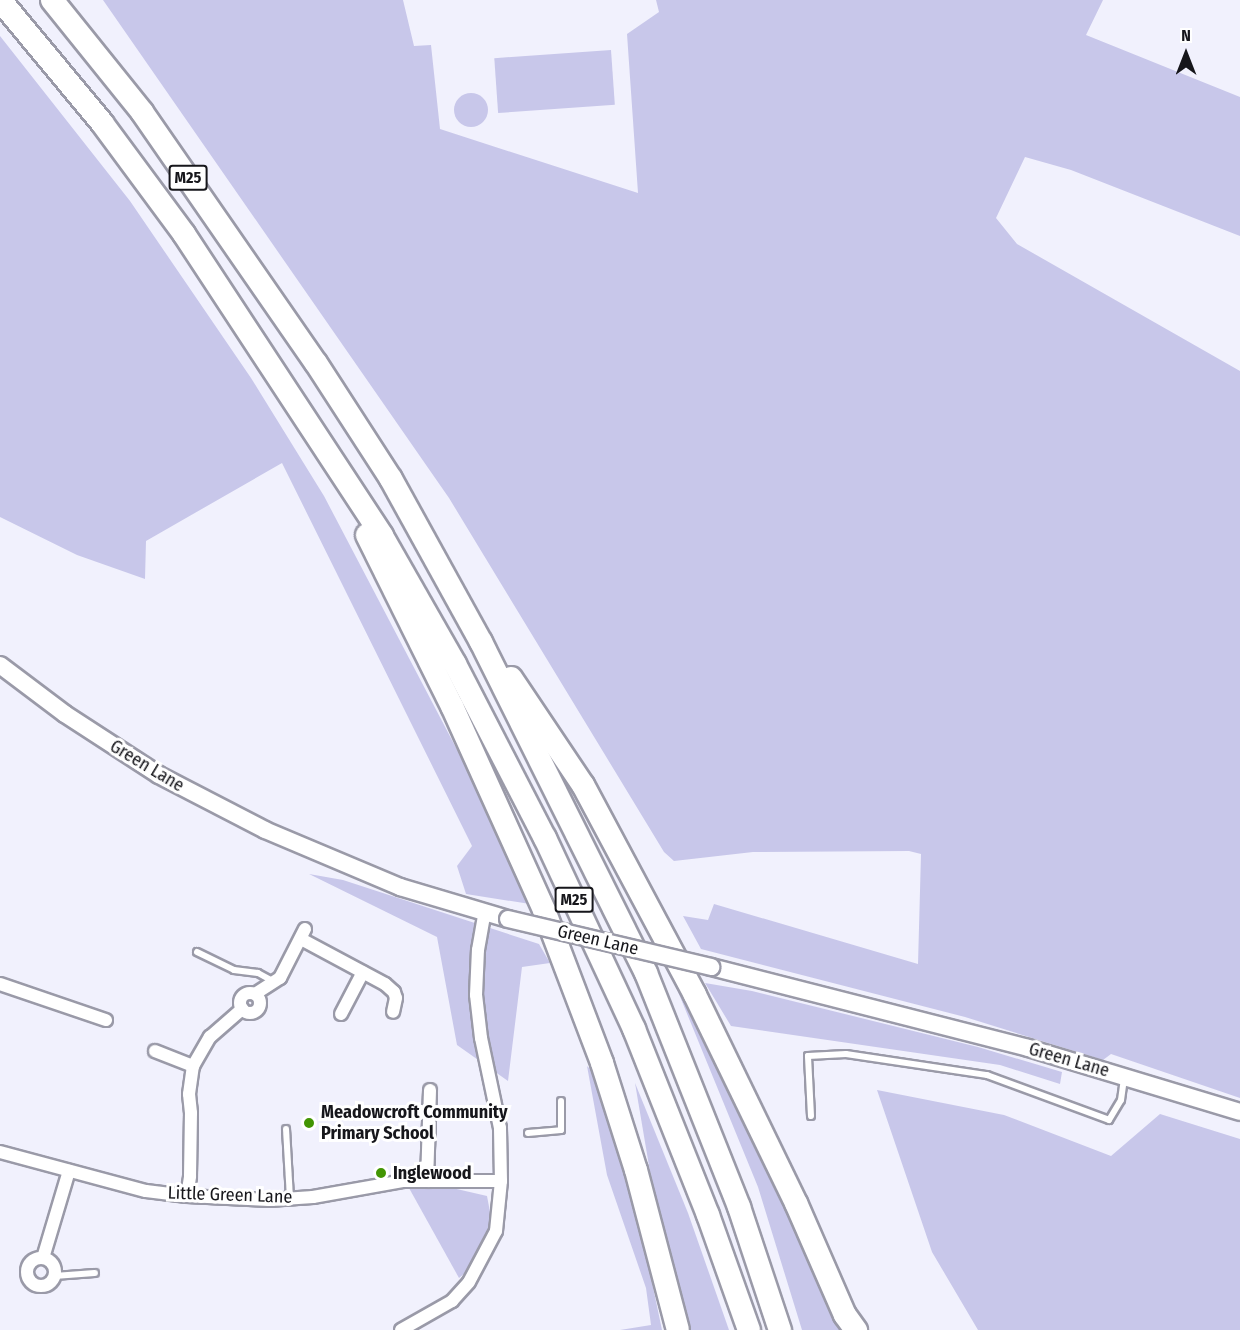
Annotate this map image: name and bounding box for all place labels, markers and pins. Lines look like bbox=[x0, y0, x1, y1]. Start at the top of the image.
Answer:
place label: Meadowcroft Community Primary School bbox=[321, 1102, 508, 1144]
marker: Meadowcroft Community Primary School bbox=[302, 1116, 316, 1130]
place label: Inglewood bbox=[393, 1162, 472, 1184]
marker: Inglewood bbox=[374, 1166, 388, 1180]

